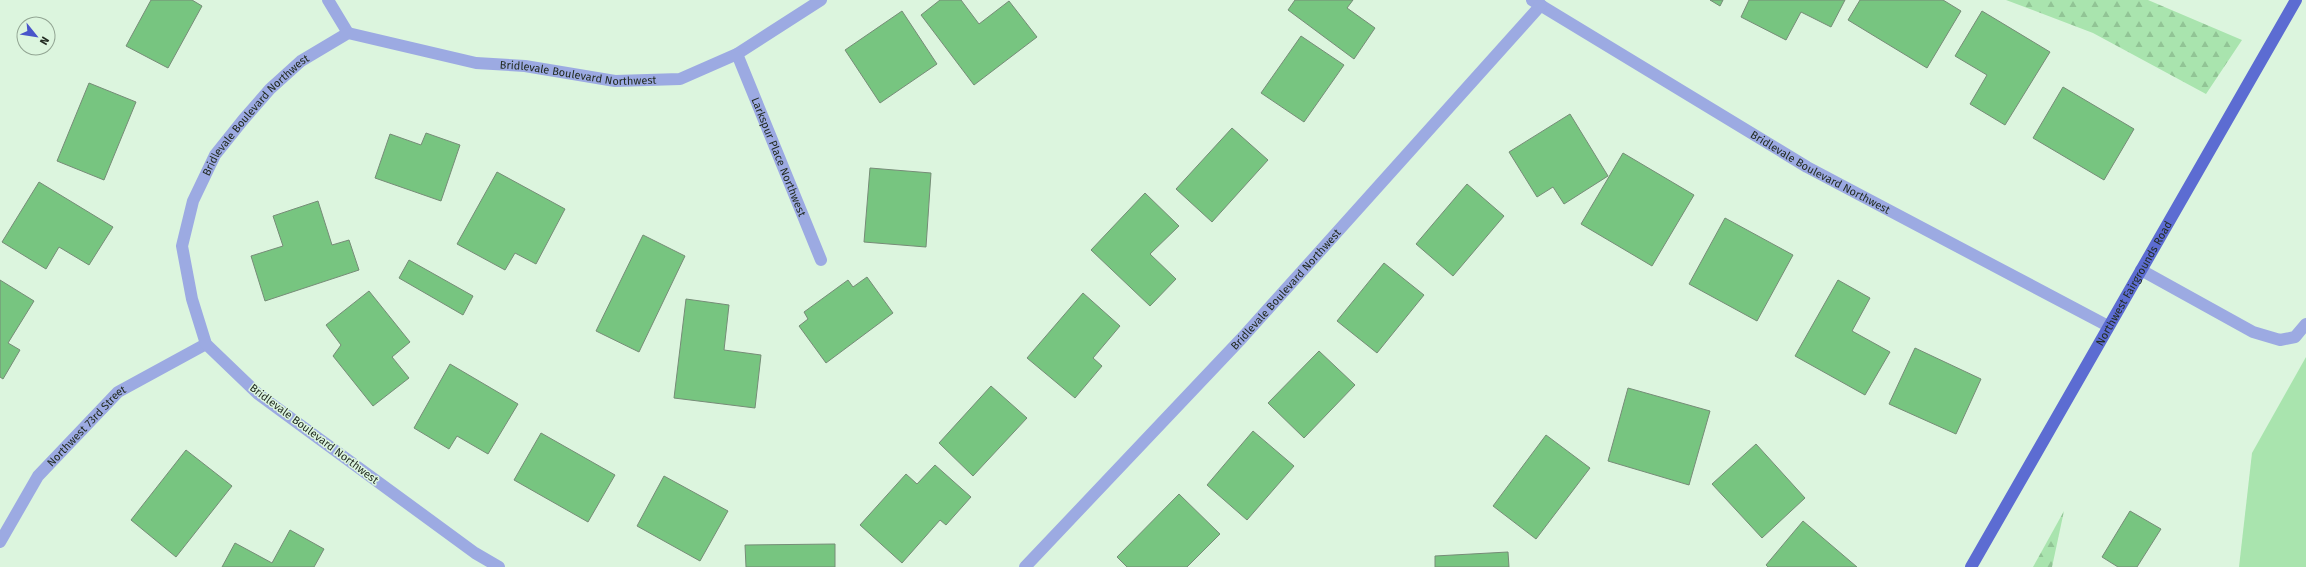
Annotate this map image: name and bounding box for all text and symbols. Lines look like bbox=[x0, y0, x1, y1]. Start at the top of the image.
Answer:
north arrow bbox=[16, 16, 56, 56]
text: N bbox=[37, 34, 52, 47]
street label: Bridlevale Boulevard Northwest bbox=[200, 51, 311, 178]
street label: Bridlevale Boulevard Northwest bbox=[499, 58, 657, 88]
street label: Larkspur Place Northwest bbox=[749, 95, 809, 218]
street label: Bridlevale Boulevard Northwest bbox=[1748, 128, 1893, 216]
street label: Northwest Fairgrounds Road bbox=[2093, 219, 2174, 348]
street label: Bridlevale Boulevard Northwest bbox=[1228, 226, 1343, 352]
street label: Bridlevale Boulevard Northwest bbox=[247, 381, 381, 487]
street label: Northwest 73rd Street bbox=[44, 382, 128, 469]

